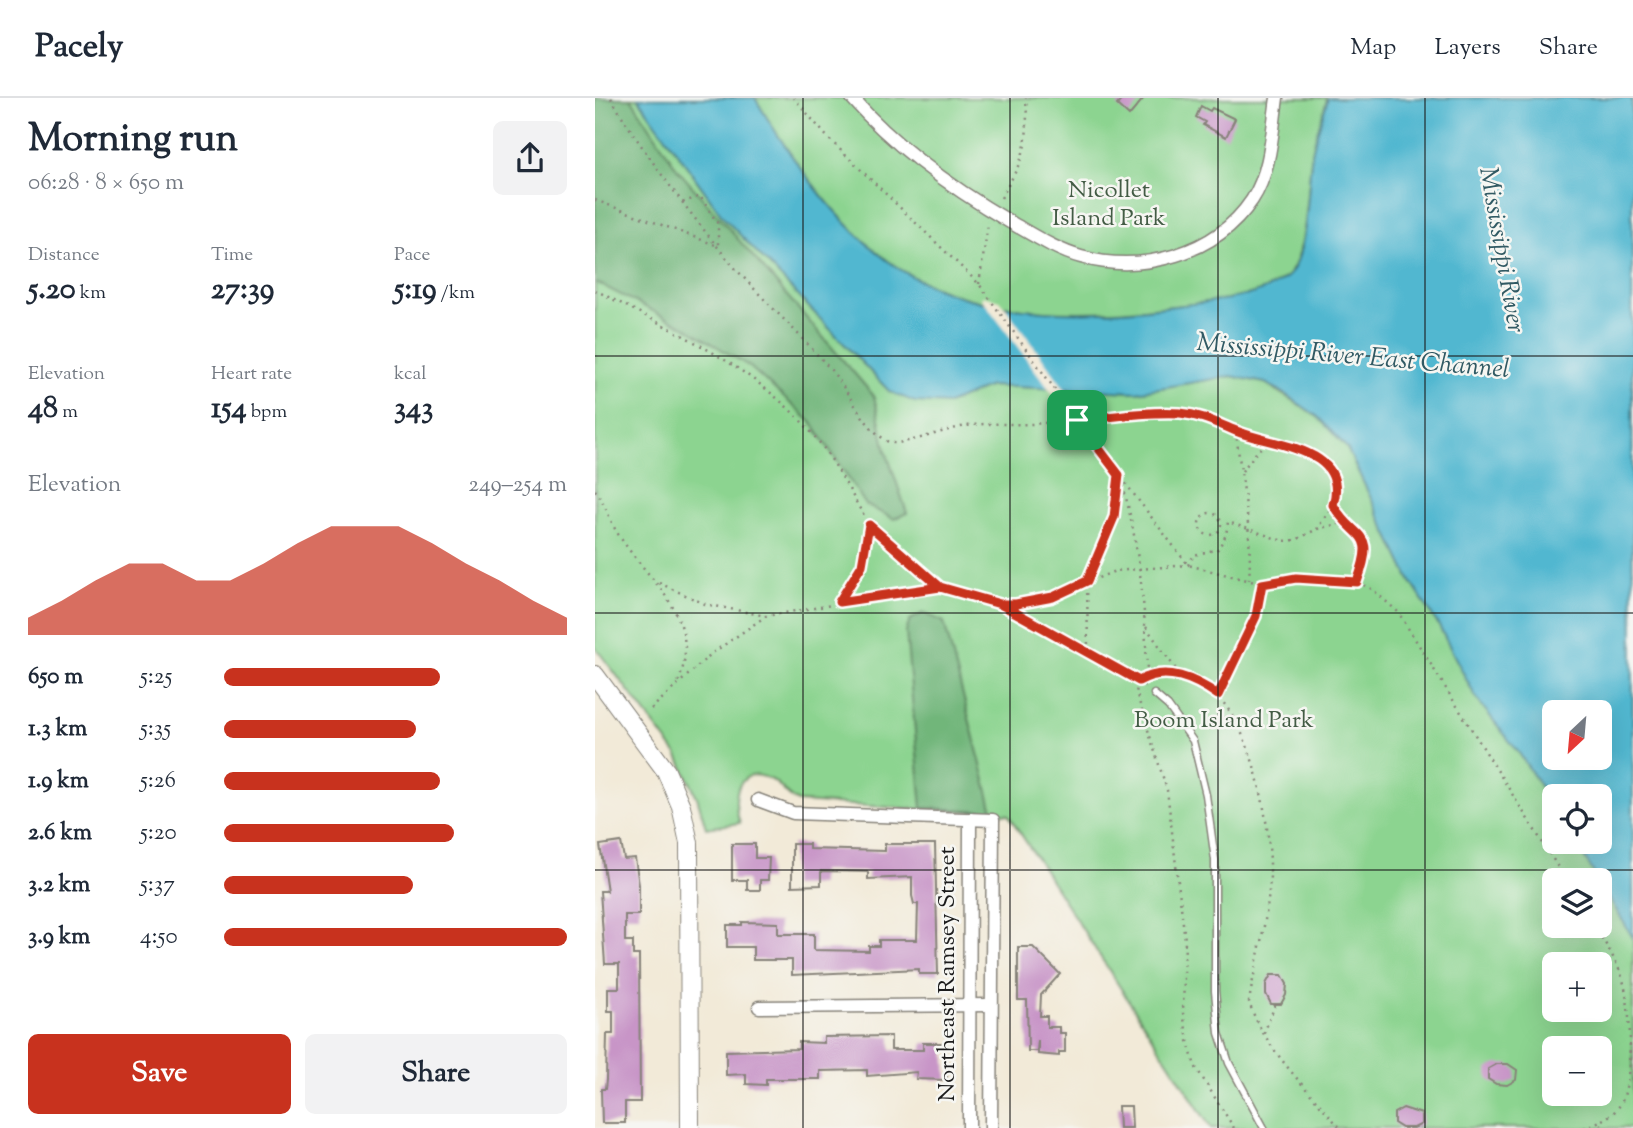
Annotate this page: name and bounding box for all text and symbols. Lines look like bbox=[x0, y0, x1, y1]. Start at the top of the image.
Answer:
text: Pacely bbox=[35, 24, 123, 72]
text: Map bbox=[1350, 31, 1396, 65]
text: Layers bbox=[1434, 31, 1501, 65]
text: Share bbox=[1539, 31, 1598, 65]
text: Morning run bbox=[28, 114, 238, 168]
button: share bbox=[493, 121, 567, 195]
water label: Mississippi River bbox=[1468, 164, 1534, 336]
text: 06:28 · 8 × 650 m bbox=[28, 167, 184, 200]
park label: Nicollet Island Park bbox=[1052, 174, 1166, 236]
text: Distance bbox=[28, 242, 100, 269]
text: Time bbox=[211, 242, 253, 269]
text: Pace bbox=[394, 242, 430, 269]
text: 5.20 bbox=[28, 269, 76, 312]
text: 27:39 bbox=[211, 269, 274, 312]
text: 5:19 bbox=[394, 269, 437, 312]
text: km bbox=[76, 280, 106, 307]
text: /km bbox=[437, 280, 475, 307]
water label: Mississippi River East Channel bbox=[1195, 325, 1511, 389]
text: Elevation bbox=[28, 361, 105, 388]
text: Heart rate bbox=[211, 361, 292, 388]
text: kcal bbox=[394, 361, 427, 388]
text: 48 bbox=[28, 388, 58, 431]
text: 154 bbox=[211, 388, 247, 431]
text: 343 bbox=[394, 388, 433, 431]
pin bbox=[1047, 390, 1107, 450]
text: m bbox=[58, 399, 78, 426]
text: bpm bbox=[247, 399, 287, 426]
icon: arrive bbox=[1058, 401, 1096, 439]
text: Elevation bbox=[28, 469, 121, 502]
text: 249–254 m bbox=[468, 469, 567, 502]
text: 650 m bbox=[28, 661, 83, 694]
text: 5:25 bbox=[140, 661, 172, 694]
north arrow bbox=[1542, 700, 1612, 770]
map controls bbox=[1542, 700, 1612, 1106]
park label: Boom Island Park bbox=[1134, 704, 1314, 738]
text: 1.3 km bbox=[28, 713, 87, 746]
text: 5:35 bbox=[140, 713, 171, 746]
text: 1.9 km bbox=[28, 765, 89, 798]
text: 5:26 bbox=[140, 765, 176, 798]
button: locate bbox=[1542, 784, 1612, 854]
text: 2.6 km bbox=[28, 817, 92, 850]
text: 5:20 bbox=[140, 817, 177, 850]
street label: Northeast Ramsey Street bbox=[931, 846, 965, 1102]
button: layers bbox=[1542, 868, 1612, 938]
text: 3.2 km bbox=[28, 869, 90, 902]
text: 5:37 bbox=[140, 869, 175, 902]
text: 3.9 km bbox=[28, 921, 90, 954]
text: 4:50 bbox=[140, 921, 178, 954]
button: + bbox=[1542, 952, 1612, 1022]
button: Save bbox=[28, 1034, 291, 1114]
button: Share bbox=[305, 1034, 567, 1114]
button: − bbox=[1542, 1036, 1612, 1106]

